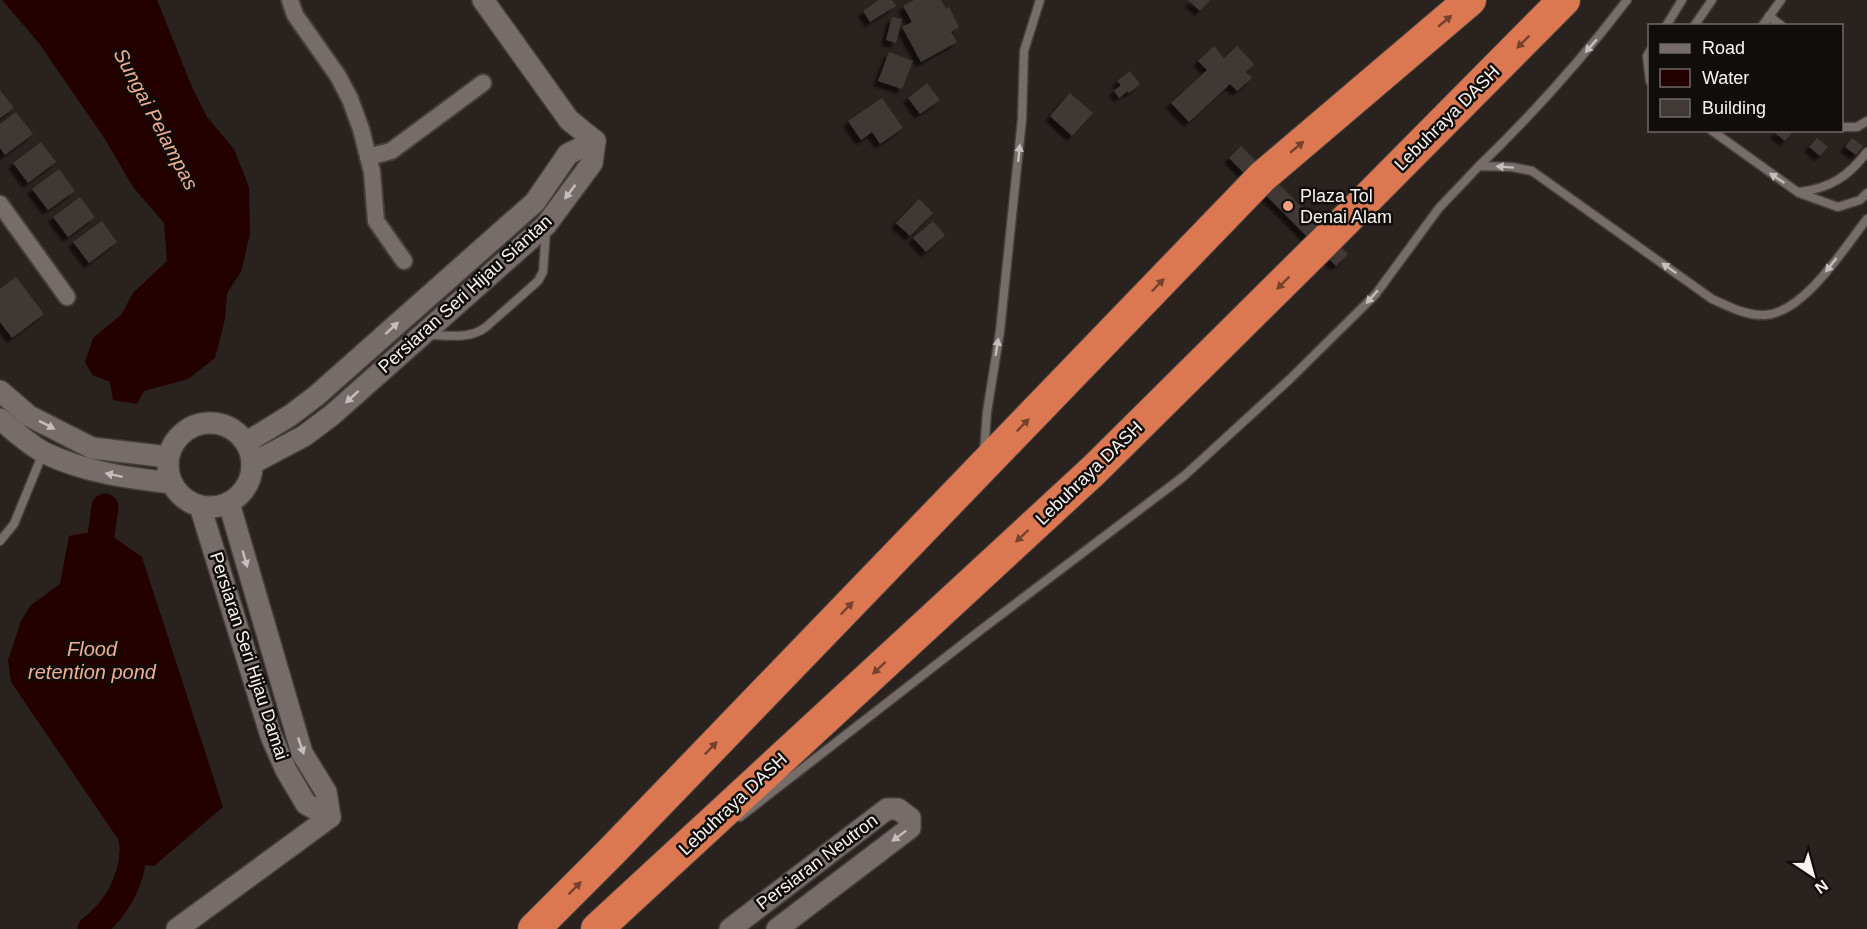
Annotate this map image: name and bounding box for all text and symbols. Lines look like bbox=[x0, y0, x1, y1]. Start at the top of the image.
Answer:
one-way arrow bbox=[1437, 15, 1452, 28]
legend bbox=[1648, 24, 1843, 132]
one-way arrow bbox=[1516, 34, 1530, 49]
one-way arrow bbox=[1585, 38, 1598, 53]
text: Road bbox=[1702, 38, 1745, 58]
water label: Sungai Pelampas bbox=[109, 45, 203, 193]
street label: Lebuhraya DASH bbox=[1390, 61, 1504, 175]
text: Water bbox=[1702, 68, 1749, 88]
text: Building bbox=[1702, 98, 1766, 118]
one-way arrow bbox=[1289, 141, 1305, 154]
one-way arrow bbox=[1014, 143, 1024, 162]
one-way arrow bbox=[1496, 162, 1515, 171]
one-way arrow bbox=[1770, 172, 1786, 184]
one-way arrow bbox=[565, 185, 577, 200]
place label: Plaza Tol Denai Alam bbox=[1300, 186, 1392, 227]
marker: Plaza Tol Denai Alam bbox=[1281, 199, 1295, 213]
street label: Persiaran Seri Hijau Siantan bbox=[374, 211, 556, 377]
one-way arrow bbox=[1825, 257, 1837, 272]
one-way arrow bbox=[1661, 262, 1677, 274]
one-way arrow bbox=[1276, 276, 1290, 290]
one-way arrow bbox=[1151, 278, 1165, 292]
one-way arrow bbox=[1365, 289, 1379, 304]
one-way arrow bbox=[384, 321, 399, 335]
one-way arrow bbox=[993, 337, 1002, 356]
one-way arrow bbox=[345, 390, 360, 403]
one-way arrow bbox=[1016, 417, 1030, 432]
street label: Lebuhraya DASH bbox=[1032, 417, 1146, 529]
one-way arrow bbox=[38, 420, 56, 430]
one-way arrow bbox=[104, 470, 123, 479]
one-way arrow bbox=[1015, 529, 1030, 543]
street label: Persiaran Seri Hijau Damai bbox=[206, 550, 292, 762]
one-way arrow bbox=[241, 550, 250, 568]
one-way arrow bbox=[840, 600, 854, 615]
water label: Flood retention pond bbox=[28, 638, 157, 683]
one-way arrow bbox=[872, 661, 886, 675]
one-way arrow bbox=[296, 737, 306, 755]
one-way arrow bbox=[704, 741, 718, 755]
street label: Lebuhraya DASH bbox=[675, 749, 791, 859]
street label: Persiaran Neutron bbox=[753, 810, 881, 914]
one-way arrow bbox=[892, 830, 908, 842]
north arrow bbox=[1783, 845, 1843, 905]
text: N bbox=[1812, 876, 1831, 897]
one-way arrow bbox=[568, 881, 582, 895]

